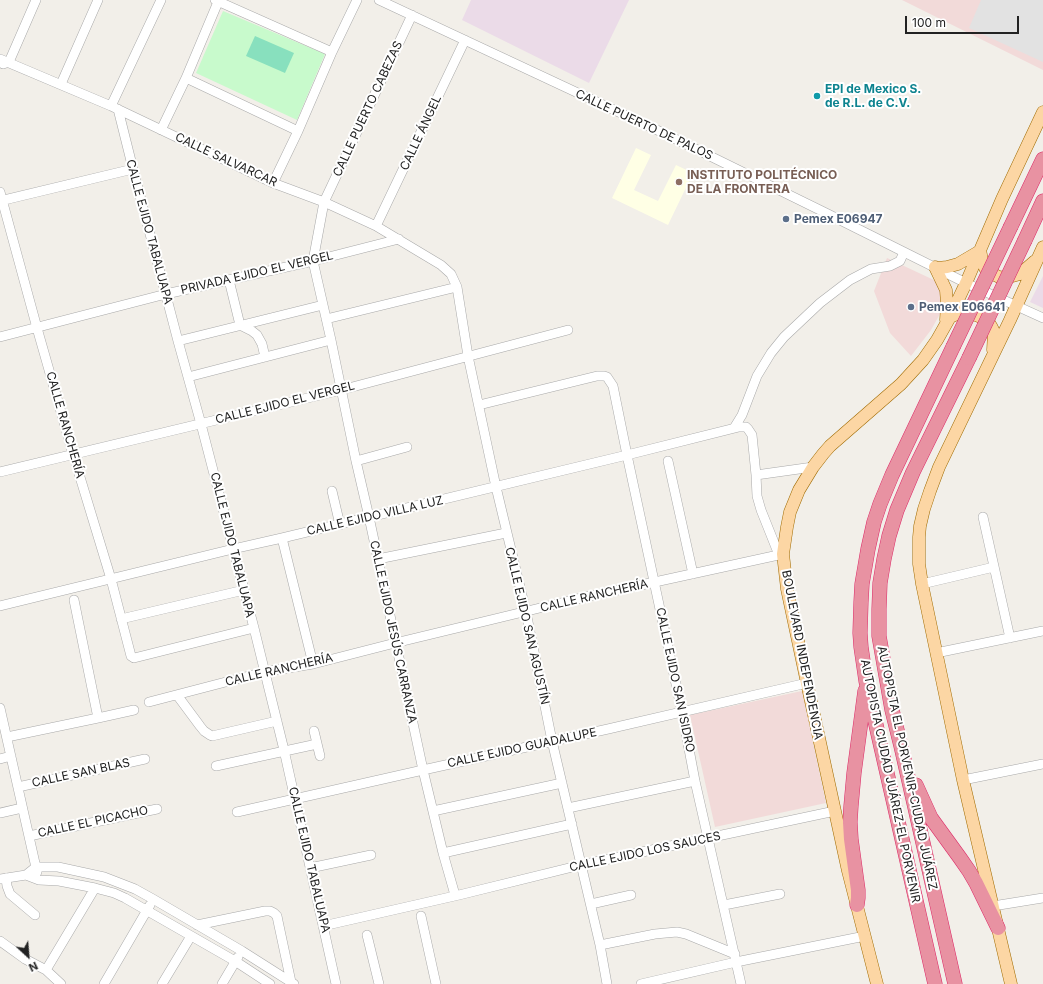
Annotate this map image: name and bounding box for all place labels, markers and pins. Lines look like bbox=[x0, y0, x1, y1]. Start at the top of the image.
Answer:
place label: EPI de Mexico S. de R.L. de C.V. bbox=[825, 82, 921, 110]
marker: EPI de Mexico S. de R.L. de C.V. bbox=[812, 91, 822, 101]
place label: INSTITUTO POLITÉCNICO DE LA FRONTERA bbox=[687, 168, 837, 196]
marker: INSTITUTO POLITÉCNICO DE LA FRONTERA bbox=[674, 177, 684, 187]
place label: Pemex E06947 bbox=[794, 212, 883, 226]
marker: Pemex E06947 bbox=[781, 214, 791, 224]
place label: Pemex E06641 bbox=[919, 300, 1005, 314]
marker: Pemex E06641 bbox=[906, 302, 916, 312]

